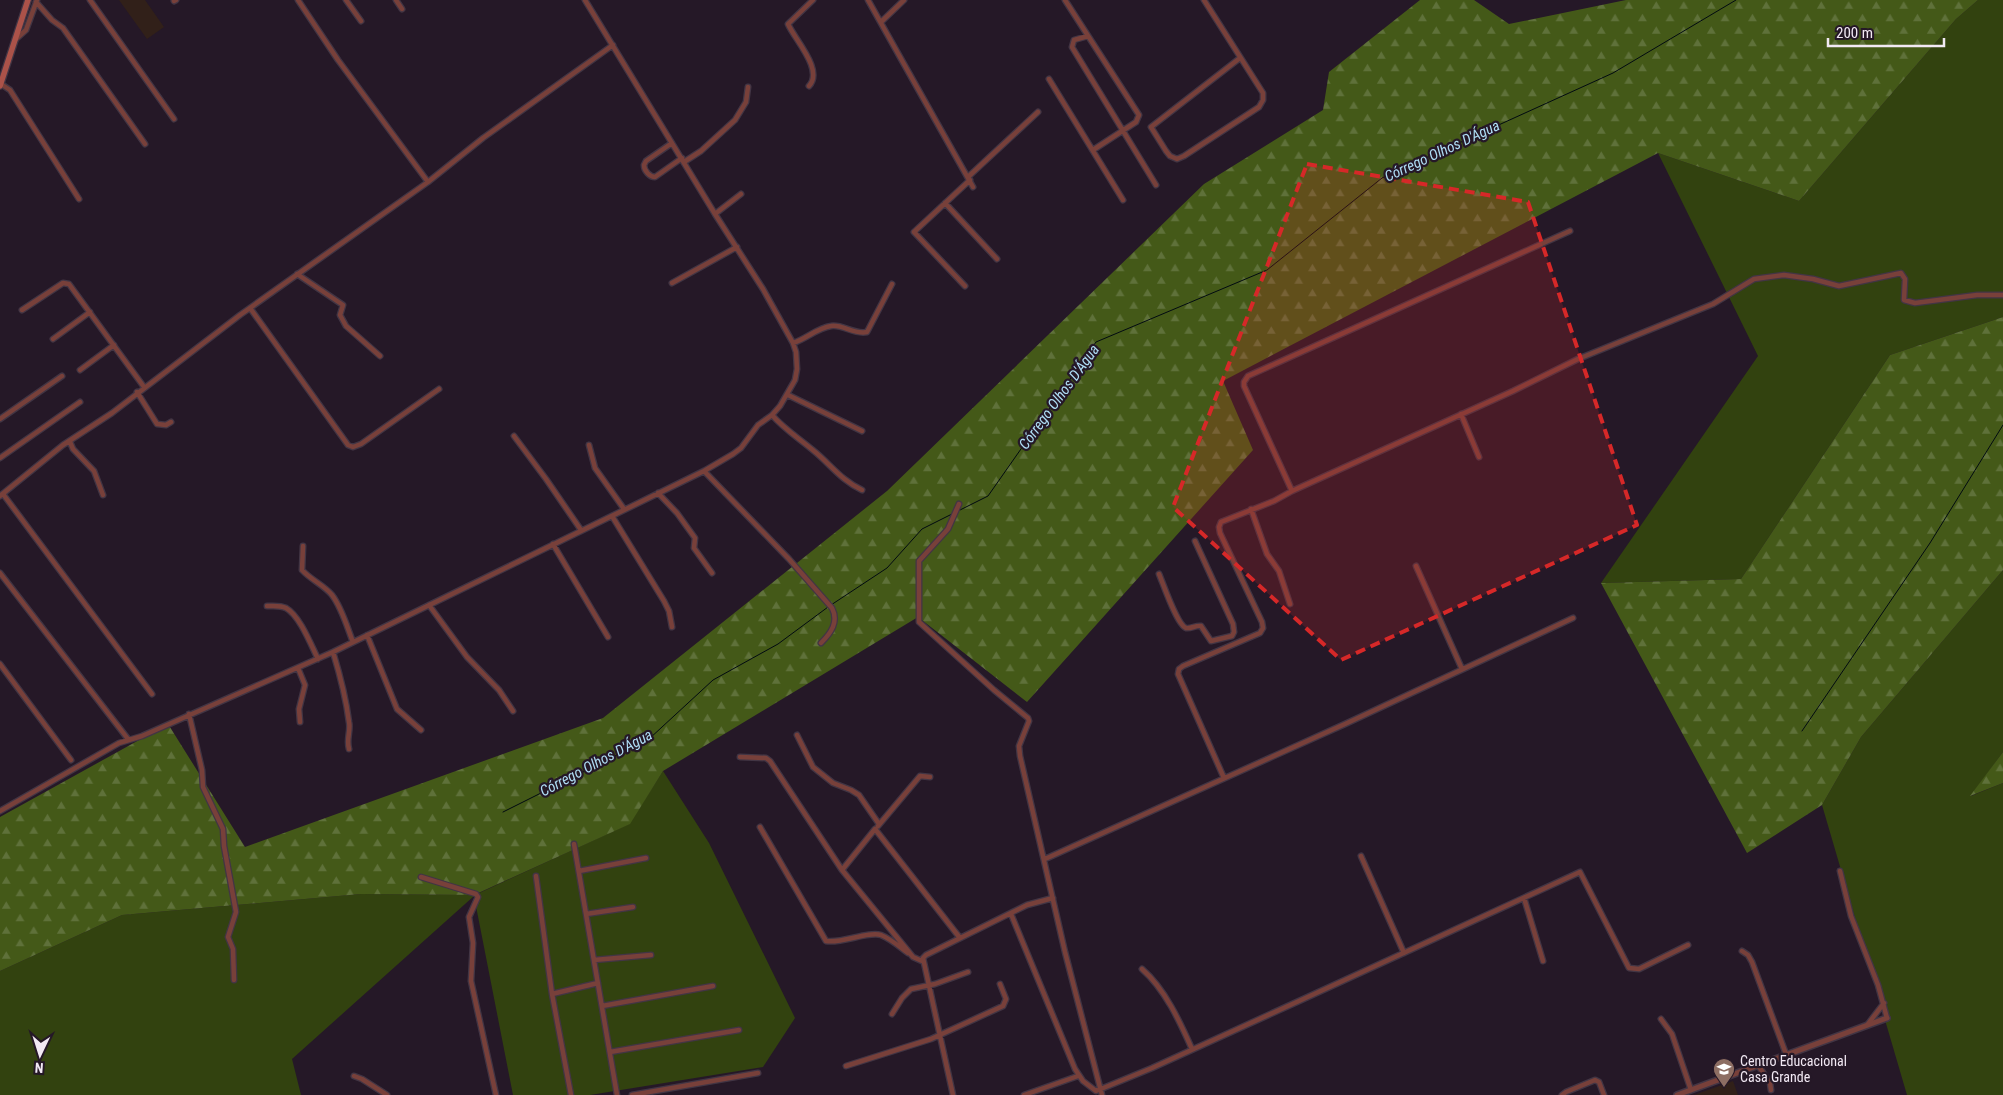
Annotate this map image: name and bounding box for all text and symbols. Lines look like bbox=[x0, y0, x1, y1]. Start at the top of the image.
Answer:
scale bar bbox=[1828, 15, 1944, 47]
text: 200 m bbox=[1836, 24, 1873, 42]
water label: Córrego Olhos D'Água bbox=[1382, 116, 1502, 186]
water label: Córrego Olhos D'Água bbox=[1015, 341, 1103, 453]
water label: Córrego Olhos D'Água bbox=[537, 726, 655, 800]
north arrow bbox=[15, 1030, 65, 1080]
place label: Centro Educacional Casa Grande bbox=[1740, 1053, 1847, 1085]
school or university icon: Centro Educacional Casa Grande bbox=[1712, 1057, 1736, 1088]
text: N bbox=[34, 1060, 44, 1076]

